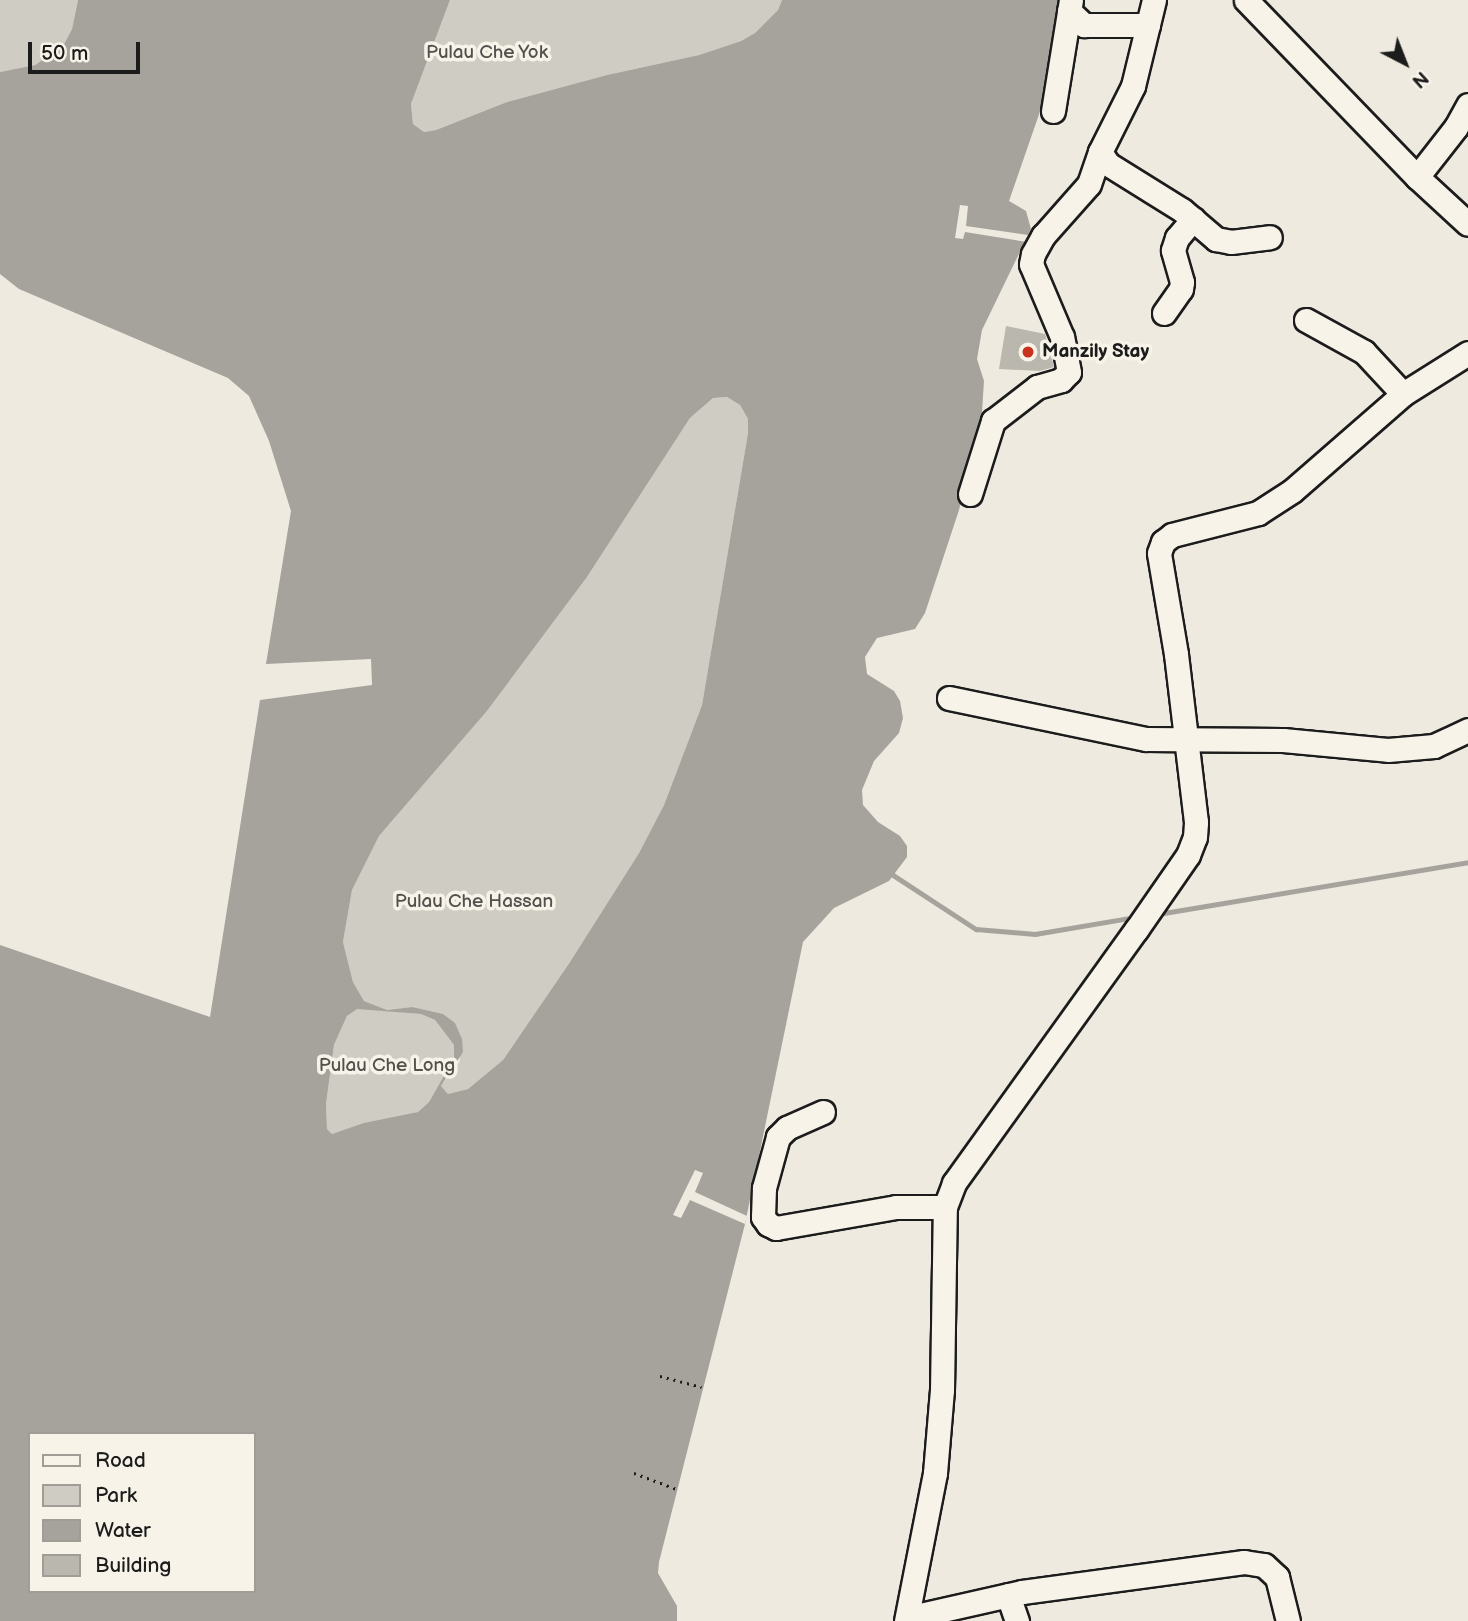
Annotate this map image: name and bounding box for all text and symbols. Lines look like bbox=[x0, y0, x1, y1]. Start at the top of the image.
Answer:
scale bar bbox=[32, 28, 144, 72]
north arrow bbox=[1370, 28, 1440, 98]
text: 50 m bbox=[41, 41, 88, 66]
park label: Pulau Che Yok bbox=[425, 42, 549, 64]
text: N bbox=[1406, 66, 1432, 92]
place label: Manzily Stay bbox=[1042, 341, 1150, 363]
marker: Manzily Stay bbox=[1020, 344, 1036, 360]
park label: Pulau Che Hassan bbox=[395, 891, 553, 913]
park label: Pulau Che Long bbox=[319, 1055, 455, 1077]
legend bbox=[28, 1432, 256, 1593]
text: Road bbox=[95, 1448, 146, 1473]
text: Park bbox=[95, 1483, 137, 1508]
text: Water bbox=[95, 1518, 151, 1543]
text: Building bbox=[95, 1553, 171, 1578]

